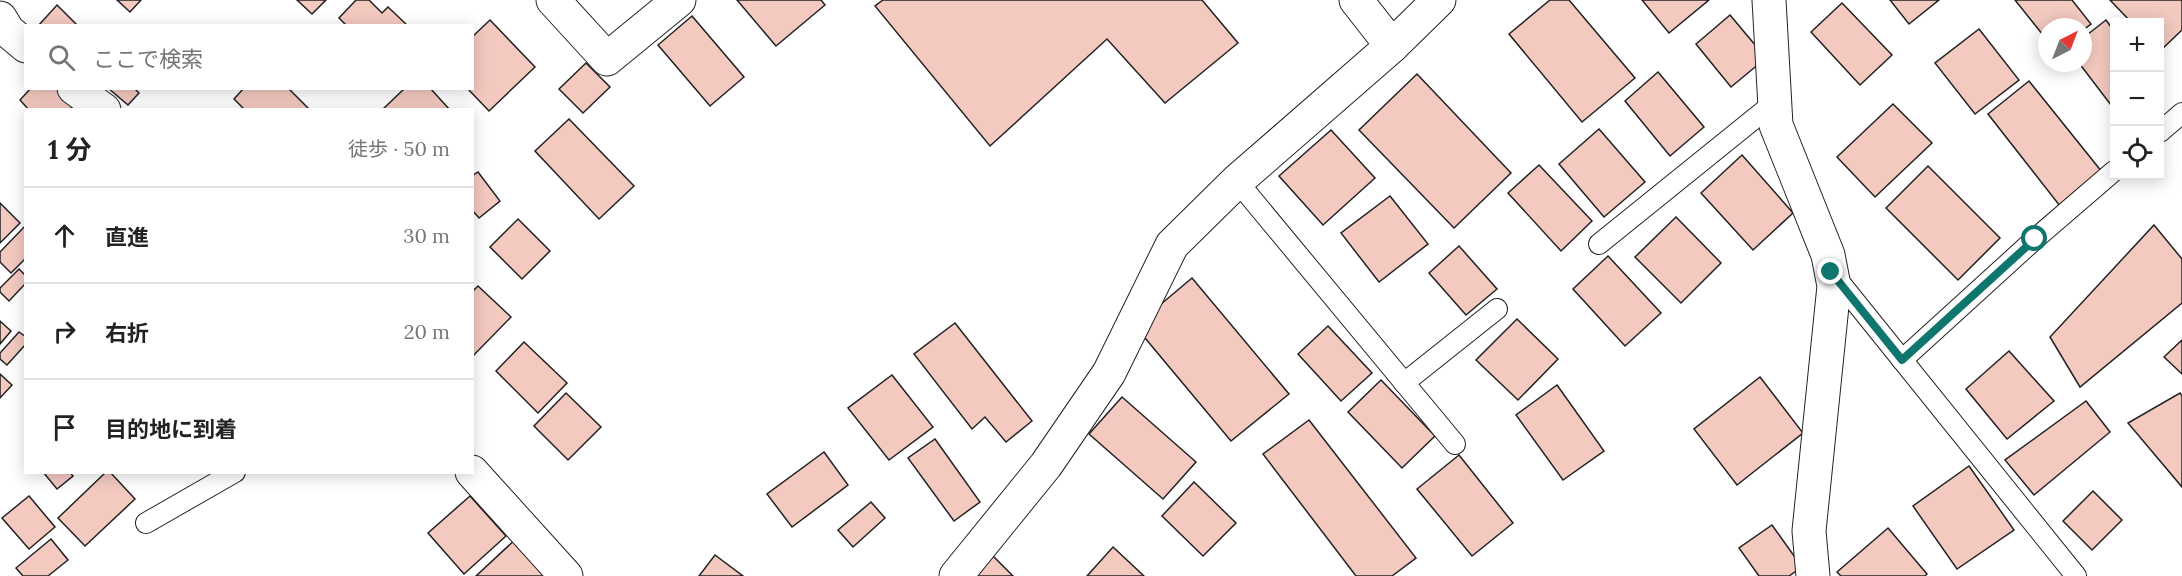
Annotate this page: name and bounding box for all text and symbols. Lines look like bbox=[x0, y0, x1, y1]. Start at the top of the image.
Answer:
north arrow bbox=[2038, 18, 2092, 72]
map controls bbox=[2110, 18, 2164, 180]
button: + bbox=[2110, 18, 2164, 72]
search box bbox=[24, 24, 474, 90]
icon: search bbox=[45, 41, 78, 74]
text: ここで検索 bbox=[93, 45, 203, 73]
button: − bbox=[2110, 72, 2164, 126]
button: locate bbox=[2110, 126, 2164, 180]
text: 1 分 bbox=[48, 133, 91, 166]
text: 徒歩 · 50 m bbox=[348, 136, 450, 161]
icon: ahead bbox=[48, 219, 81, 252]
text: 直進 bbox=[105, 223, 149, 251]
text: 30 m bbox=[403, 223, 450, 248]
route start bbox=[2021, 225, 2047, 251]
route end bbox=[1817, 258, 1843, 284]
icon: right bbox=[48, 315, 81, 348]
text: 右折 bbox=[105, 319, 149, 347]
text: 20 m bbox=[404, 319, 450, 344]
icon: arrive bbox=[48, 411, 81, 444]
text: 目的地に到着 bbox=[105, 415, 237, 443]

